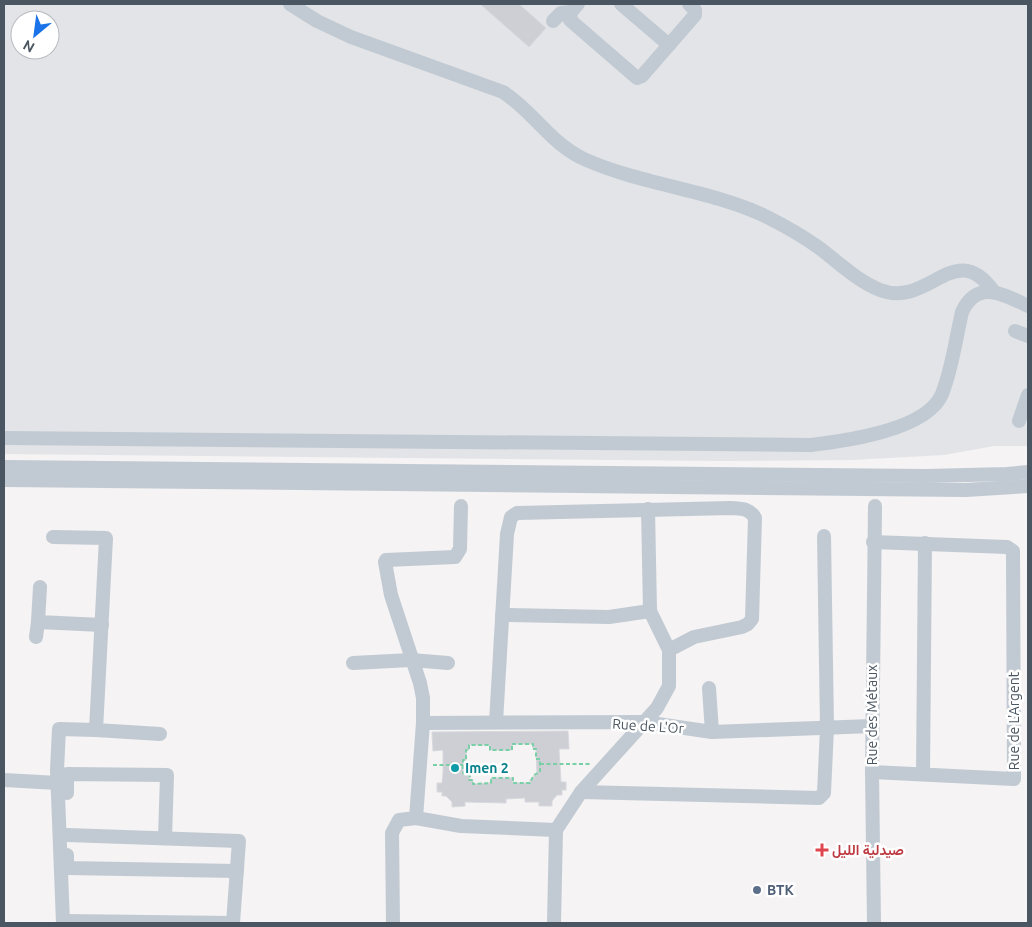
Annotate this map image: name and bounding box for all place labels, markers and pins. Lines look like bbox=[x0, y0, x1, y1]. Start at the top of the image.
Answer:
place label: Imen 2 bbox=[465, 760, 509, 776]
marker: Imen 2 bbox=[449, 762, 461, 774]
place label: صيدلية الليل bbox=[832, 842, 904, 859]
marker: صيدلية الليل bbox=[816, 844, 828, 856]
place label: BTK bbox=[767, 882, 794, 898]
marker: BTK bbox=[751, 884, 763, 896]

